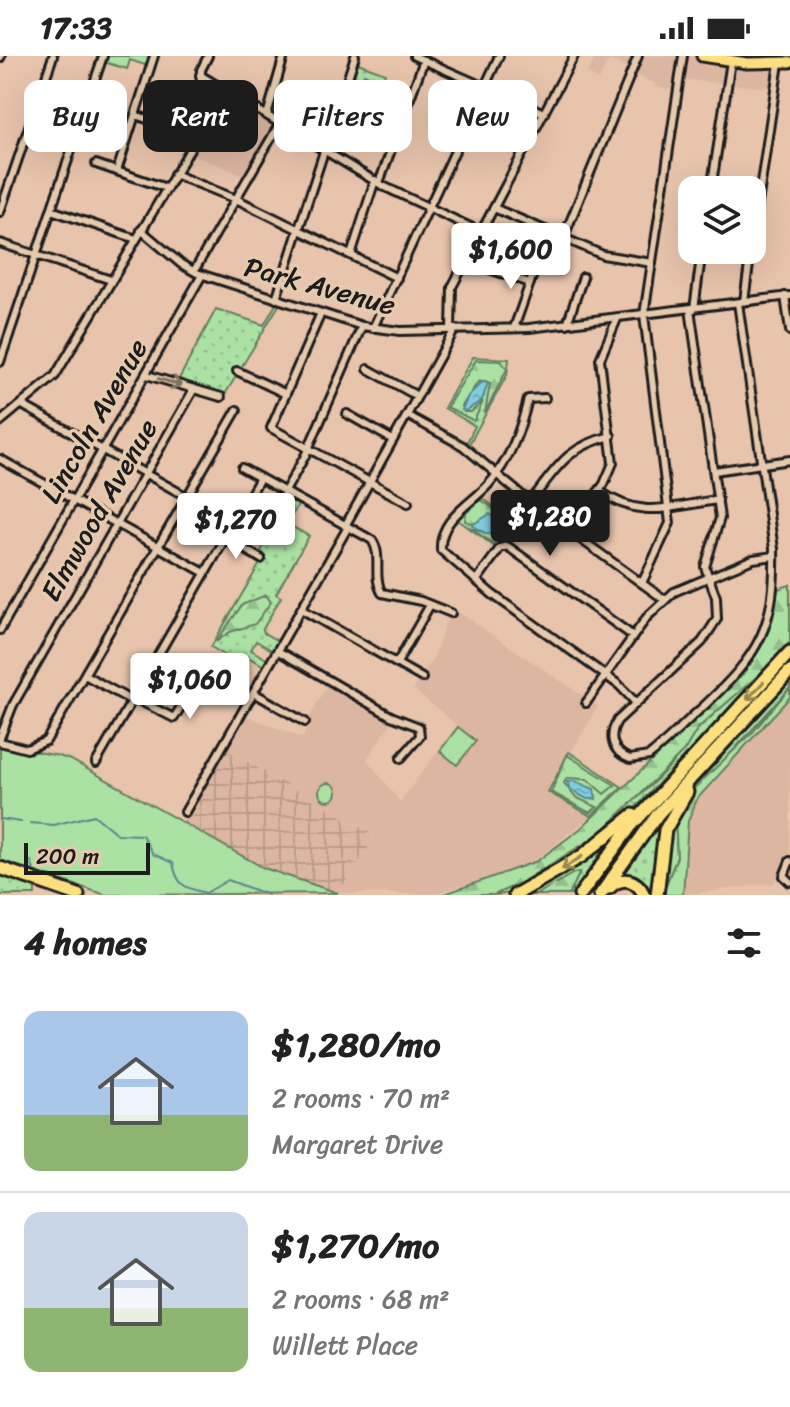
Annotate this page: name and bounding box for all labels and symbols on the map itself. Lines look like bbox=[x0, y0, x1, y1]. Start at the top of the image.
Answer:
pin: $1,600 bbox=[446, 223, 576, 291]
street label: Park Avenue bbox=[239, 242, 401, 330]
street label: Lincoln Avenue bbox=[27, 329, 161, 513]
one-way arrow bbox=[157, 375, 183, 390]
street label: Elmwood Avenue bbox=[27, 409, 171, 611]
pin: $1,280 bbox=[485, 490, 615, 558]
pin: $1,270 bbox=[171, 493, 301, 561]
pin: $1,060 bbox=[125, 653, 255, 721]
one-way arrow bbox=[746, 680, 764, 700]
scale bar bbox=[24, 839, 150, 875]
one-way arrow bbox=[562, 854, 584, 871]

